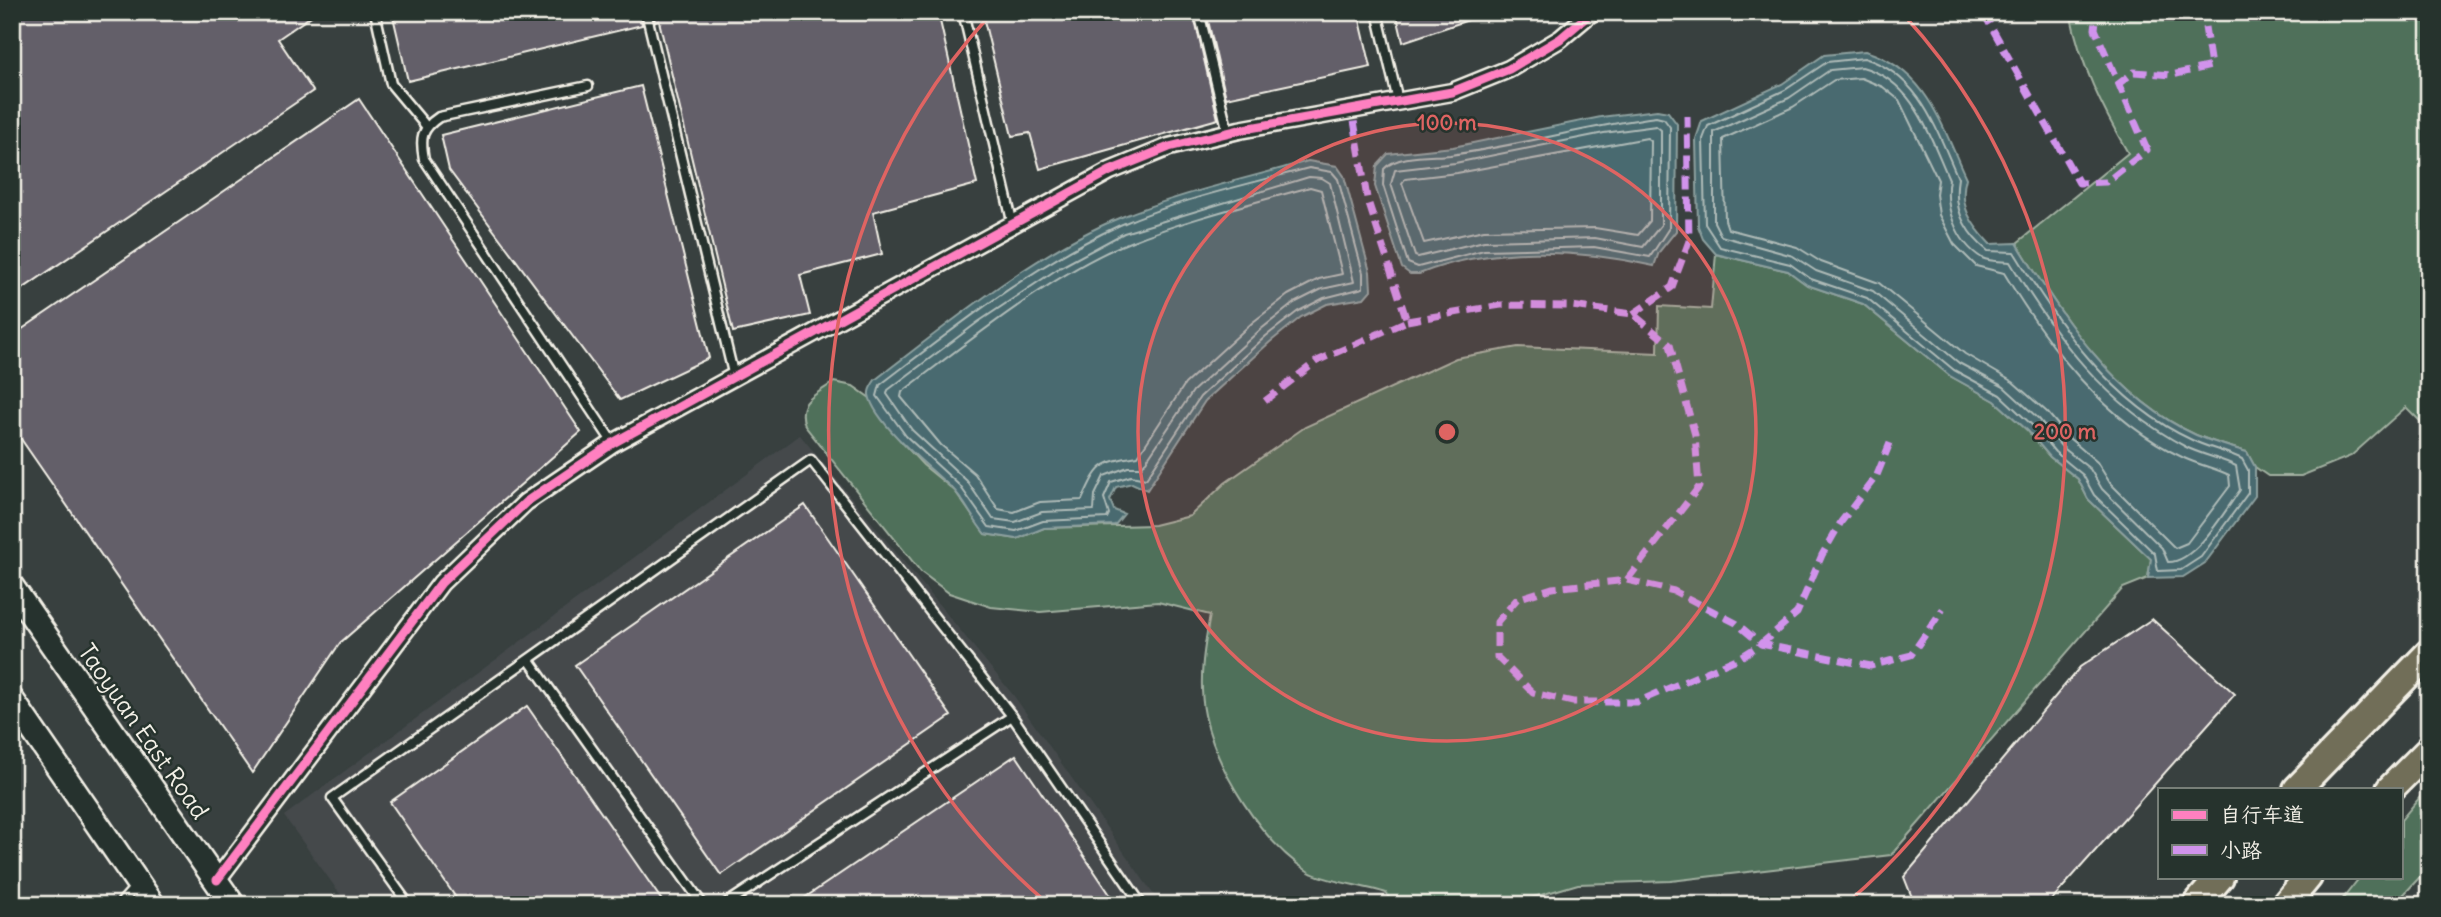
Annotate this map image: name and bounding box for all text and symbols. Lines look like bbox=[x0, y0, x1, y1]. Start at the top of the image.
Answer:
text: 100 m bbox=[1417, 109, 1477, 136]
text: 200 m bbox=[2034, 418, 2097, 445]
centre of rings bbox=[1435, 420, 1459, 444]
street label: Taoyuan East Road bbox=[72, 637, 216, 825]
legend bbox=[2158, 788, 2402, 878]
text: 自行车道 bbox=[2220, 801, 2304, 828]
text: 小路 bbox=[2220, 837, 2262, 864]

